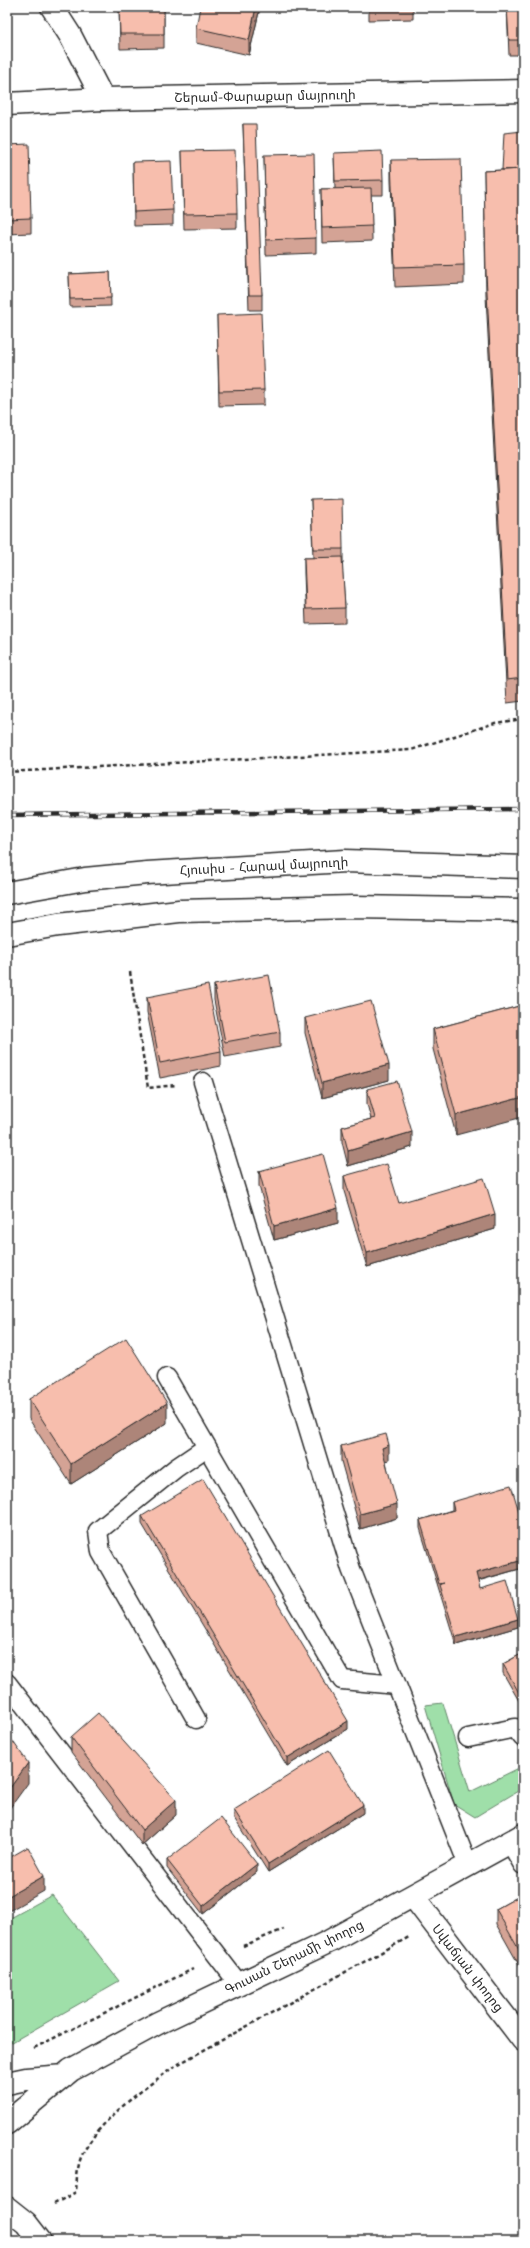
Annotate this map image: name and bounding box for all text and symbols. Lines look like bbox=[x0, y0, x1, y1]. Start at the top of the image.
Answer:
street label: Շերամ-Փարաքար մայրուղի bbox=[174, 87, 356, 105]
street label: Հյուսիս - Հարավ մայրուղի bbox=[179, 854, 349, 878]
street label: Գուսան Շերամի փողոց bbox=[222, 1917, 366, 1997]
street label: Սվաճյան փողոց bbox=[429, 1921, 507, 2015]

